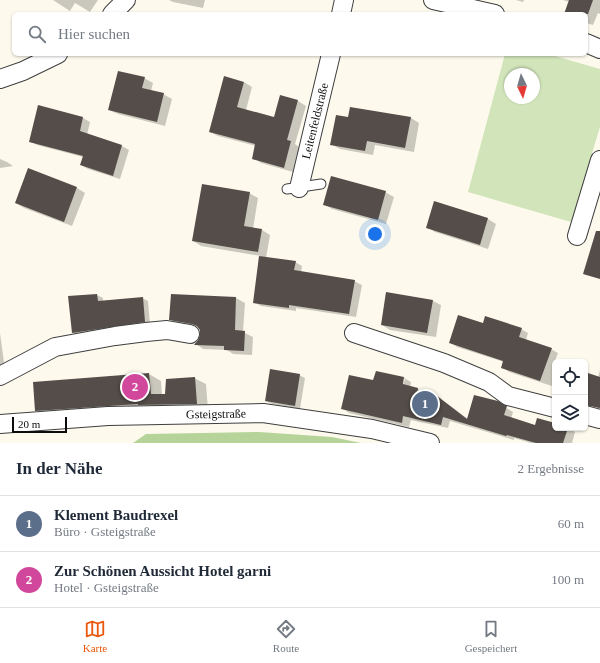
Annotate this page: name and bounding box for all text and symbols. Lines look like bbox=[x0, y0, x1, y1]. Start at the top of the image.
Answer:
search box bbox=[12, 12, 588, 56]
icon: search bbox=[26, 23, 48, 45]
text: Hier suchen bbox=[58, 26, 130, 42]
north arrow bbox=[504, 68, 540, 104]
street label: Leitenfeldstraße bbox=[299, 81, 331, 161]
your location bbox=[365, 224, 385, 244]
map controls bbox=[552, 359, 588, 431]
button: locate bbox=[552, 359, 588, 395]
pin: 2 bbox=[122, 372, 148, 402]
pin: 1 bbox=[412, 389, 438, 419]
button: layers bbox=[552, 395, 588, 431]
street label: Gsteigstraße bbox=[186, 406, 246, 422]
scale bar bbox=[12, 415, 67, 434]
text: 20 m bbox=[18, 418, 40, 430]
text: In der Nähe bbox=[16, 459, 103, 478]
text: 2 Ergebnisse bbox=[517, 461, 584, 476]
text: Klement Baudrexel bbox=[54, 507, 178, 523]
text: 1 bbox=[26, 516, 32, 531]
text: 60 m bbox=[558, 516, 584, 531]
text: Büro · Gsteigstraße bbox=[54, 524, 156, 539]
text: Zur Schönen Aussicht Hotel garni bbox=[54, 563, 271, 579]
text: 2 bbox=[26, 572, 32, 587]
text: 100 m bbox=[551, 572, 584, 587]
text: Hotel · Gsteigstraße bbox=[54, 580, 159, 595]
tab: Karte bbox=[83, 618, 107, 654]
tab: Route bbox=[273, 618, 299, 654]
tab: Gespeichert bbox=[465, 618, 517, 654]

